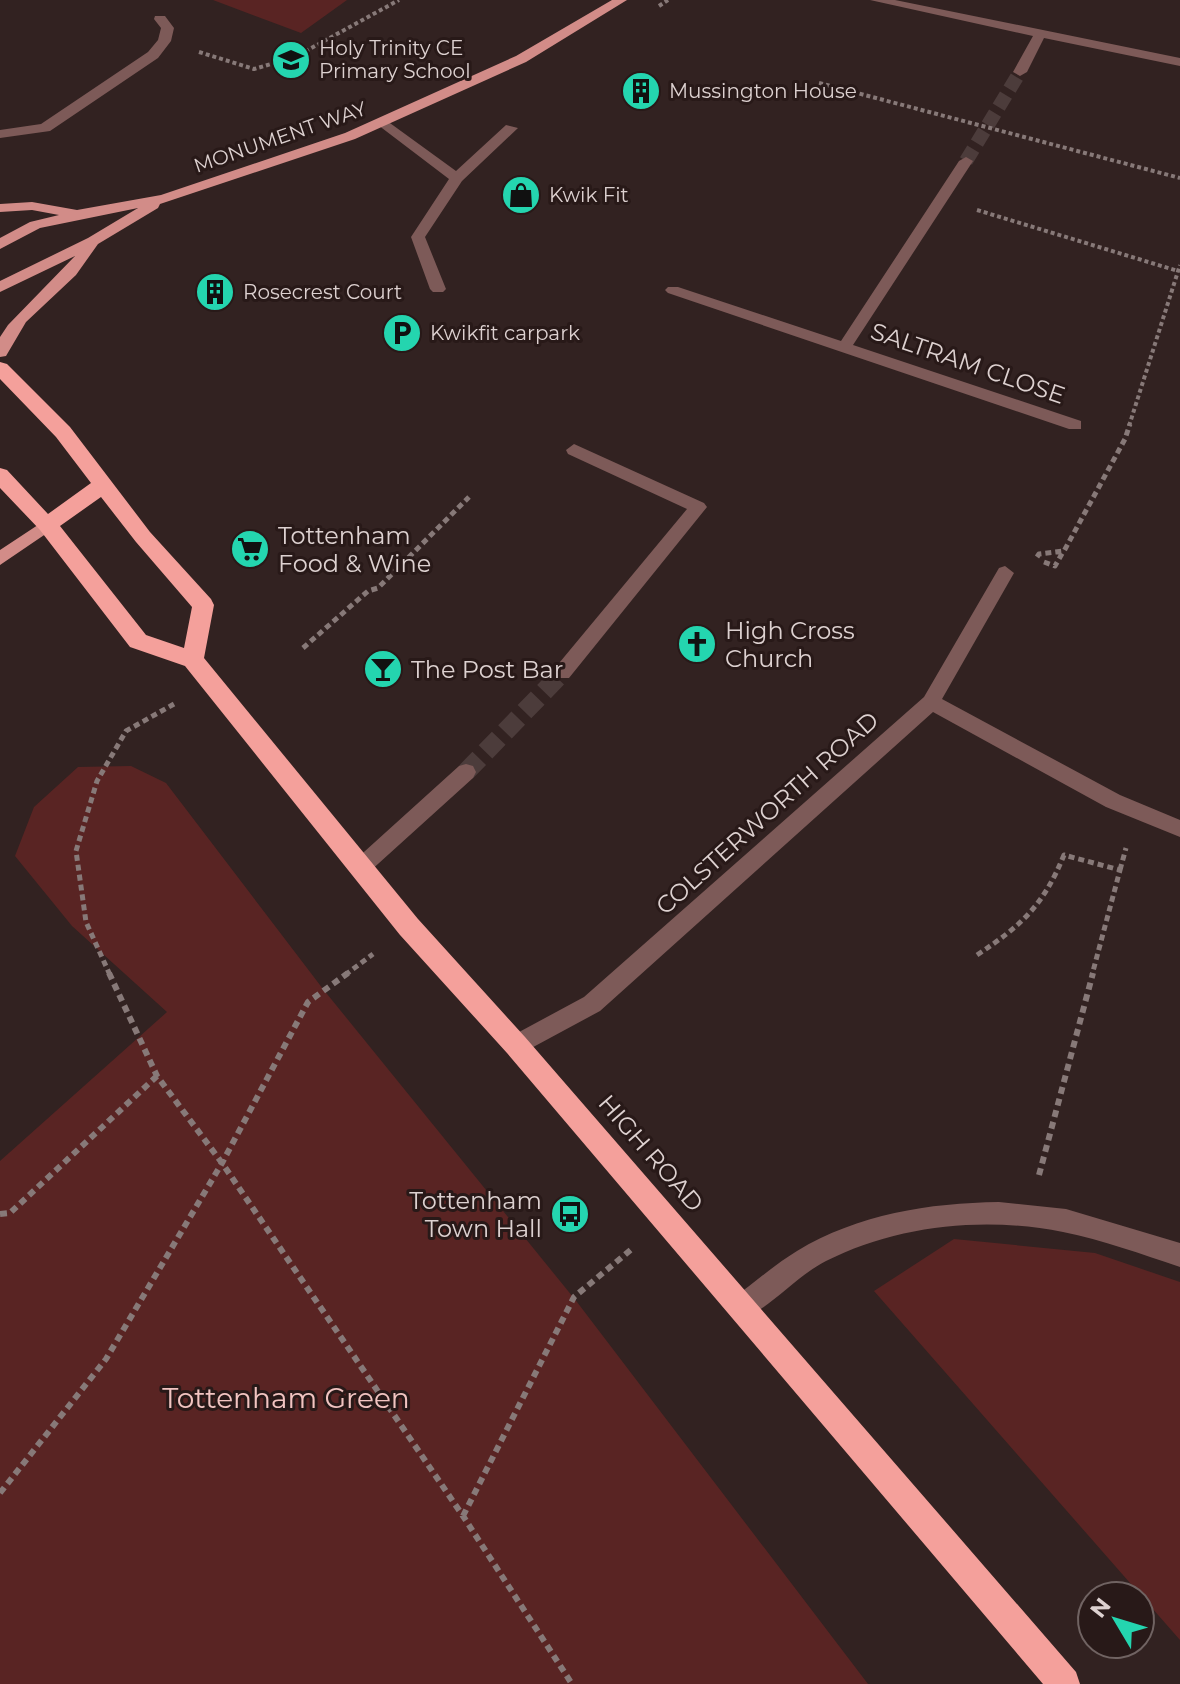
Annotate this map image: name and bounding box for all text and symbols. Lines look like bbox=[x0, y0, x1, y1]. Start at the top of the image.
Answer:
place label: Holy Trinity CE Primary School bbox=[319, 36, 471, 83]
school or university icon: Holy Trinity CE Primary School bbox=[270, 39, 312, 81]
building icon: Mussington House bbox=[620, 70, 662, 112]
place label: Mussington House bbox=[669, 79, 857, 103]
street label: MONUMENT WAY bbox=[191, 96, 370, 178]
shop icon: Kwik Fit bbox=[500, 174, 542, 216]
place label: Kwik Fit bbox=[549, 183, 629, 207]
building icon: Rosecrest Court bbox=[194, 271, 236, 313]
place label: Rosecrest Court bbox=[243, 280, 402, 304]
parking icon: Kwikfit carpark bbox=[381, 312, 423, 354]
street label: SALTRAM CLOSE bbox=[867, 316, 1069, 410]
place label: Kwikfit carpark bbox=[430, 321, 580, 345]
place label: Tottenham Food & Wine bbox=[278, 521, 431, 578]
supermarket icon: Tottenham Food & Wine bbox=[229, 528, 271, 570]
place label: High Cross Church bbox=[725, 616, 855, 673]
church icon: High Cross Church bbox=[676, 623, 718, 665]
bar icon: The Post Bar bbox=[362, 648, 404, 690]
place label: The Post Bar bbox=[411, 655, 563, 684]
street label: COLSTERWORTH ROAD bbox=[650, 705, 884, 921]
street label: HIGH ROAD bbox=[592, 1089, 710, 1217]
place label: Tottenham Town Hall bbox=[409, 1186, 542, 1243]
bus stop icon: Tottenham Town Hall bbox=[549, 1193, 591, 1235]
park label: Tottenham Green bbox=[162, 1381, 410, 1415]
north arrow bbox=[1076, 1580, 1156, 1660]
text: N bbox=[1085, 1593, 1117, 1623]

